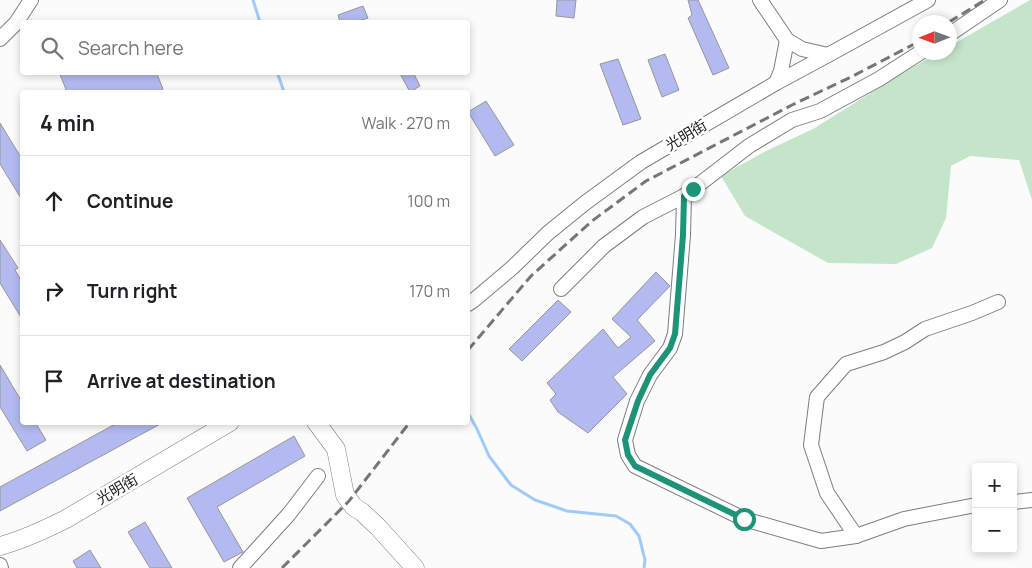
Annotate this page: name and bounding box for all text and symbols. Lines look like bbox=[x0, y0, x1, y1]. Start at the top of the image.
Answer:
north arrow bbox=[912, 15, 957, 60]
search box bbox=[20, 20, 470, 75]
icon: search bbox=[38, 34, 66, 62]
text: Search here bbox=[78, 35, 184, 61]
text: 4 min bbox=[40, 109, 95, 137]
text: Walk · 270 m bbox=[361, 112, 450, 134]
street label: 光明街 bbox=[661, 114, 711, 156]
route end bbox=[682, 178, 705, 201]
icon: ahead bbox=[40, 187, 68, 215]
text: Continue bbox=[87, 188, 173, 214]
text: 100 m bbox=[407, 190, 450, 212]
icon: right bbox=[40, 277, 68, 305]
text: Turn right bbox=[87, 278, 177, 304]
text: 170 m bbox=[409, 280, 450, 302]
icon: arrive bbox=[40, 367, 68, 395]
text: Arrive at destination bbox=[87, 368, 276, 394]
map controls bbox=[972, 463, 1017, 553]
button: + bbox=[972, 463, 1017, 508]
street label: 光明街 bbox=[92, 469, 142, 509]
route start bbox=[733, 508, 756, 531]
button: − bbox=[972, 508, 1017, 553]

